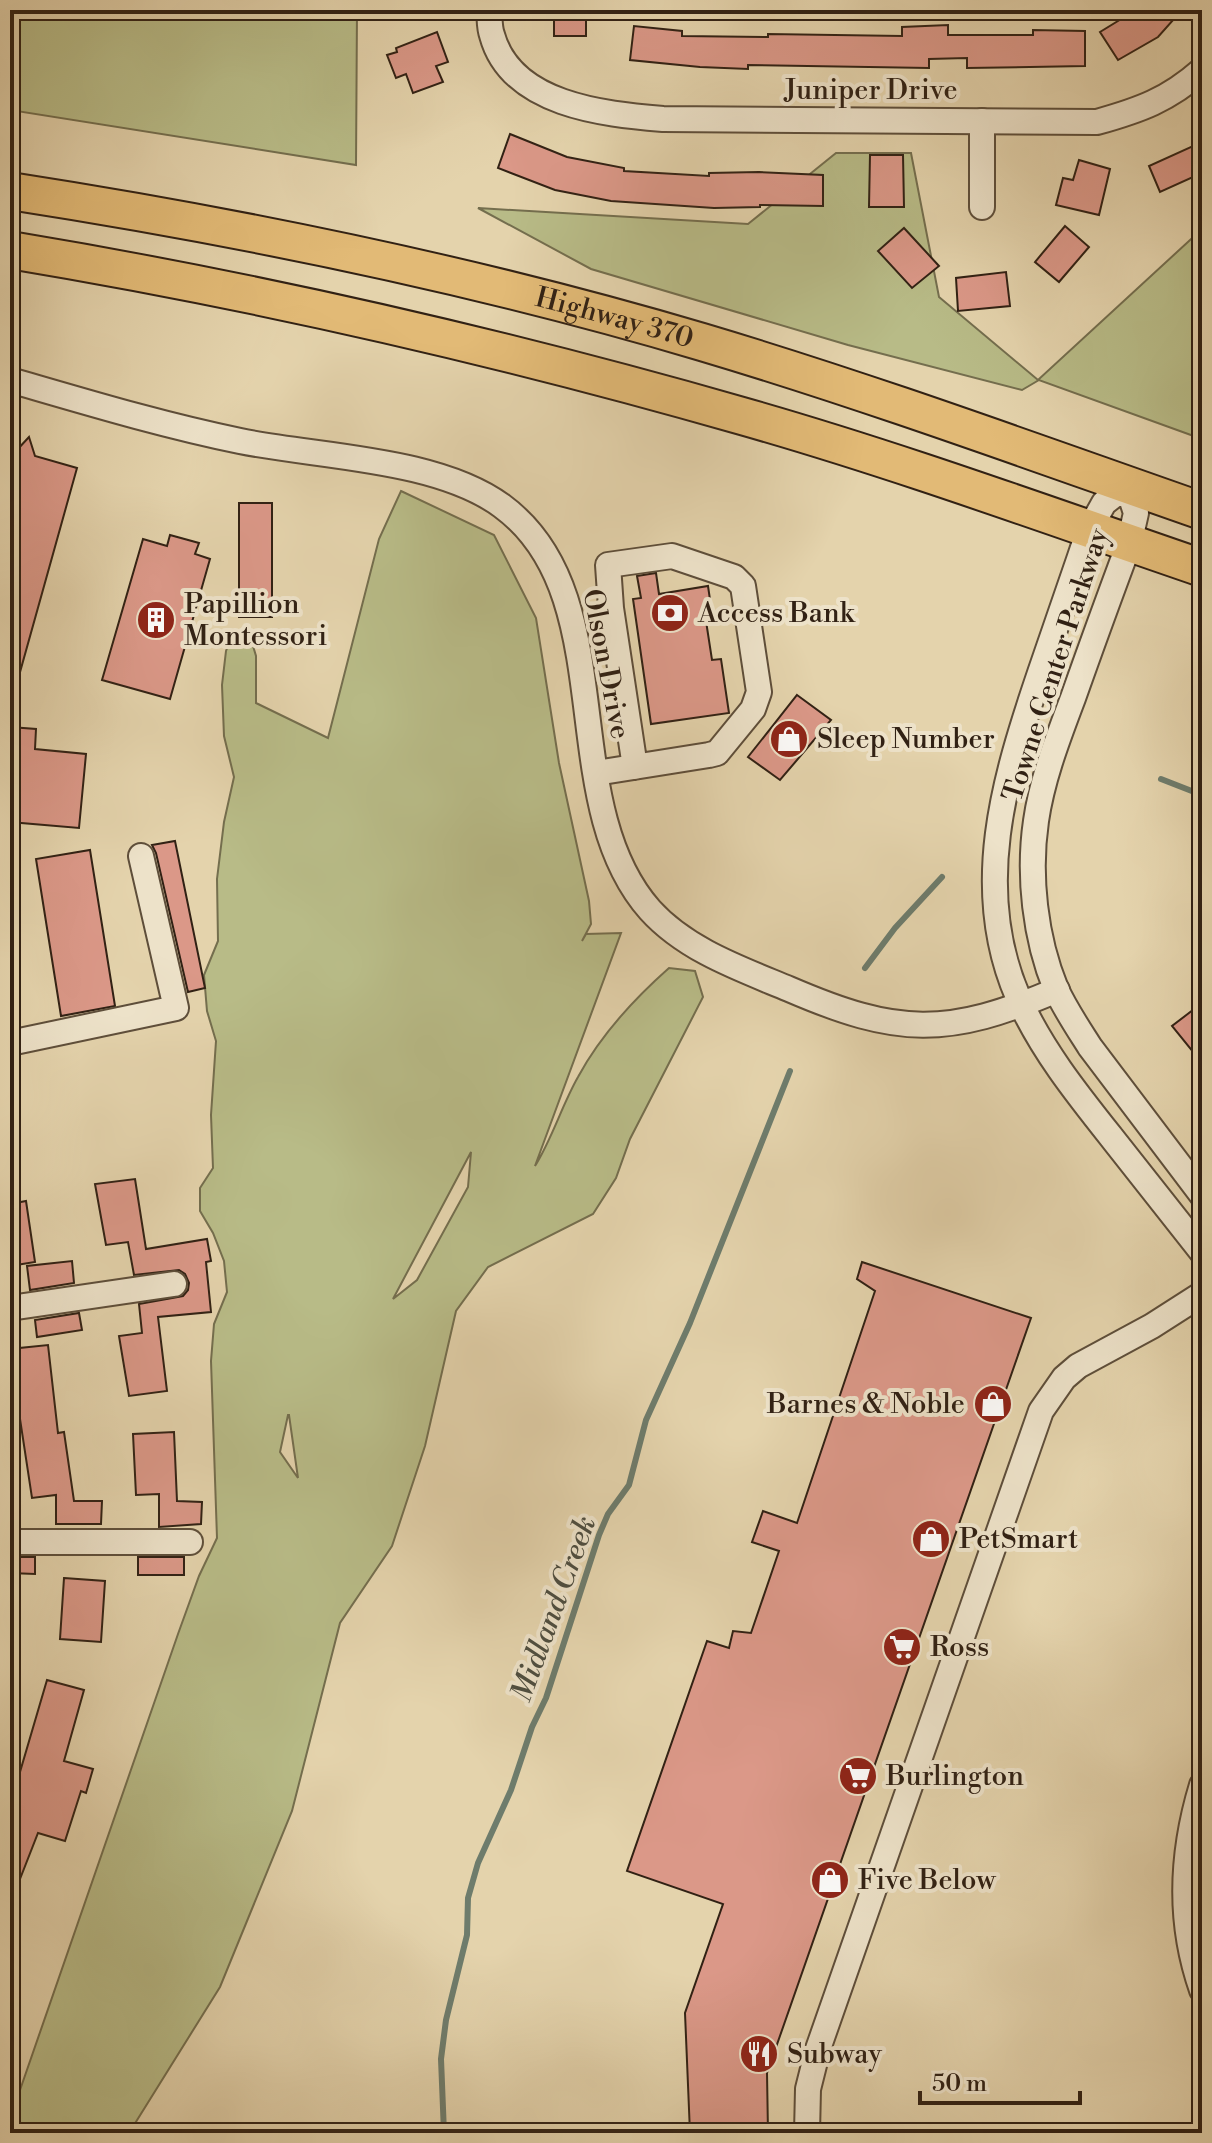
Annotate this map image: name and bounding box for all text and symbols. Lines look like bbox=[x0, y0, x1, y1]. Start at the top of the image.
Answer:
street label: Juniper Drive bbox=[783, 73, 958, 108]
street label: Highway 370 bbox=[532, 279, 698, 356]
street label: Towne Center Parkway bbox=[995, 524, 1117, 806]
street label: Olson Drive bbox=[574, 586, 638, 742]
place label: Papillion Montessori bbox=[184, 587, 327, 654]
bank icon: Access Bank bbox=[649, 592, 691, 634]
place label: Access Bank bbox=[697, 596, 856, 631]
building icon: Papillion Montessori bbox=[135, 599, 177, 641]
shop icon: Sleep Number bbox=[768, 718, 810, 760]
place label: Sleep Number bbox=[817, 722, 995, 757]
shop icon: Barnes & Noble bbox=[972, 1383, 1014, 1425]
place label: Barnes & Noble bbox=[766, 1387, 965, 1422]
water label: Midland Creek bbox=[503, 1511, 605, 1707]
shop icon: PetSmart bbox=[910, 1518, 952, 1560]
place label: PetSmart bbox=[959, 1522, 1078, 1557]
supermarket icon: Ross bbox=[881, 1626, 923, 1668]
place label: Ross bbox=[930, 1630, 989, 1665]
supermarket icon: Burlington bbox=[837, 1755, 879, 1797]
place label: Burlington bbox=[885, 1759, 1024, 1794]
shop icon: Five Below bbox=[809, 1859, 851, 1901]
place label: Five Below bbox=[858, 1863, 996, 1898]
restaurant icon: Subway bbox=[738, 2033, 780, 2075]
place label: Subway bbox=[787, 2037, 882, 2072]
scale bar bbox=[920, 2055, 1080, 2105]
text: 50 m bbox=[932, 2069, 987, 2099]

